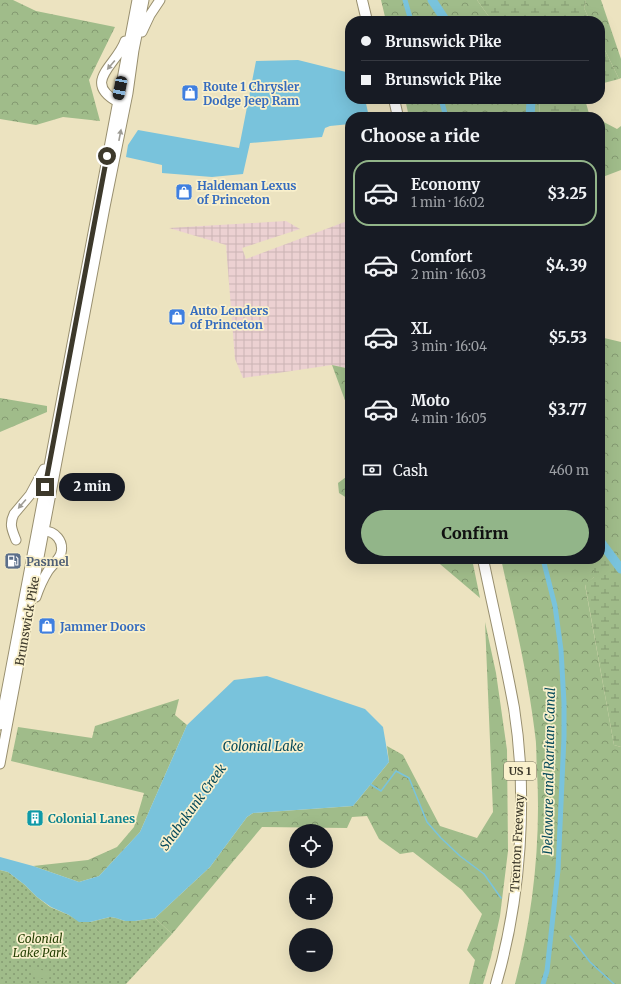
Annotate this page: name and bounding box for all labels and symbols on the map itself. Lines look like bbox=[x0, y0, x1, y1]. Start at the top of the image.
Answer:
one-way arrow bbox=[106, 59, 115, 70]
car bbox=[112, 75, 128, 101]
place label: Route 1 Chrysler Dodge Jeep Ram bbox=[203, 79, 300, 108]
shop icon: Route 1 Chrysler Dodge Jeep Ram bbox=[180, 83, 200, 103]
one-way arrow bbox=[117, 129, 123, 141]
route start bbox=[98, 147, 116, 165]
place label: Haldeman Lexus of Princeton bbox=[197, 178, 297, 207]
shop icon: Haldeman Lexus of Princeton bbox=[174, 182, 194, 202]
place label: Auto Lenders of Princeton bbox=[189, 303, 268, 332]
shop icon: Auto Lenders of Princeton bbox=[167, 307, 187, 327]
callout: 2 min bbox=[59, 473, 125, 501]
route end bbox=[36, 478, 54, 496]
one-way arrow bbox=[18, 499, 27, 510]
fuel station icon: Pasmel bbox=[3, 551, 23, 571]
place label: Pasmel bbox=[26, 554, 69, 569]
street label: Brunswick Pike bbox=[12, 575, 42, 667]
shop icon: Jammer Doors bbox=[37, 616, 57, 636]
place label: Jammer Doors bbox=[59, 619, 146, 634]
water label: Delaware and Raritan Canal bbox=[539, 687, 559, 856]
water label: Colonial Lake bbox=[223, 738, 304, 755]
water label: Shabakunk Creek bbox=[156, 761, 230, 853]
road number: US 1 bbox=[504, 762, 536, 780]
street label: Trenton Freeway bbox=[507, 794, 527, 892]
building icon: Colonial Lanes bbox=[25, 808, 45, 828]
place label: Colonial Lanes bbox=[48, 811, 135, 826]
park label: Colonial Lake Park bbox=[13, 931, 68, 960]

